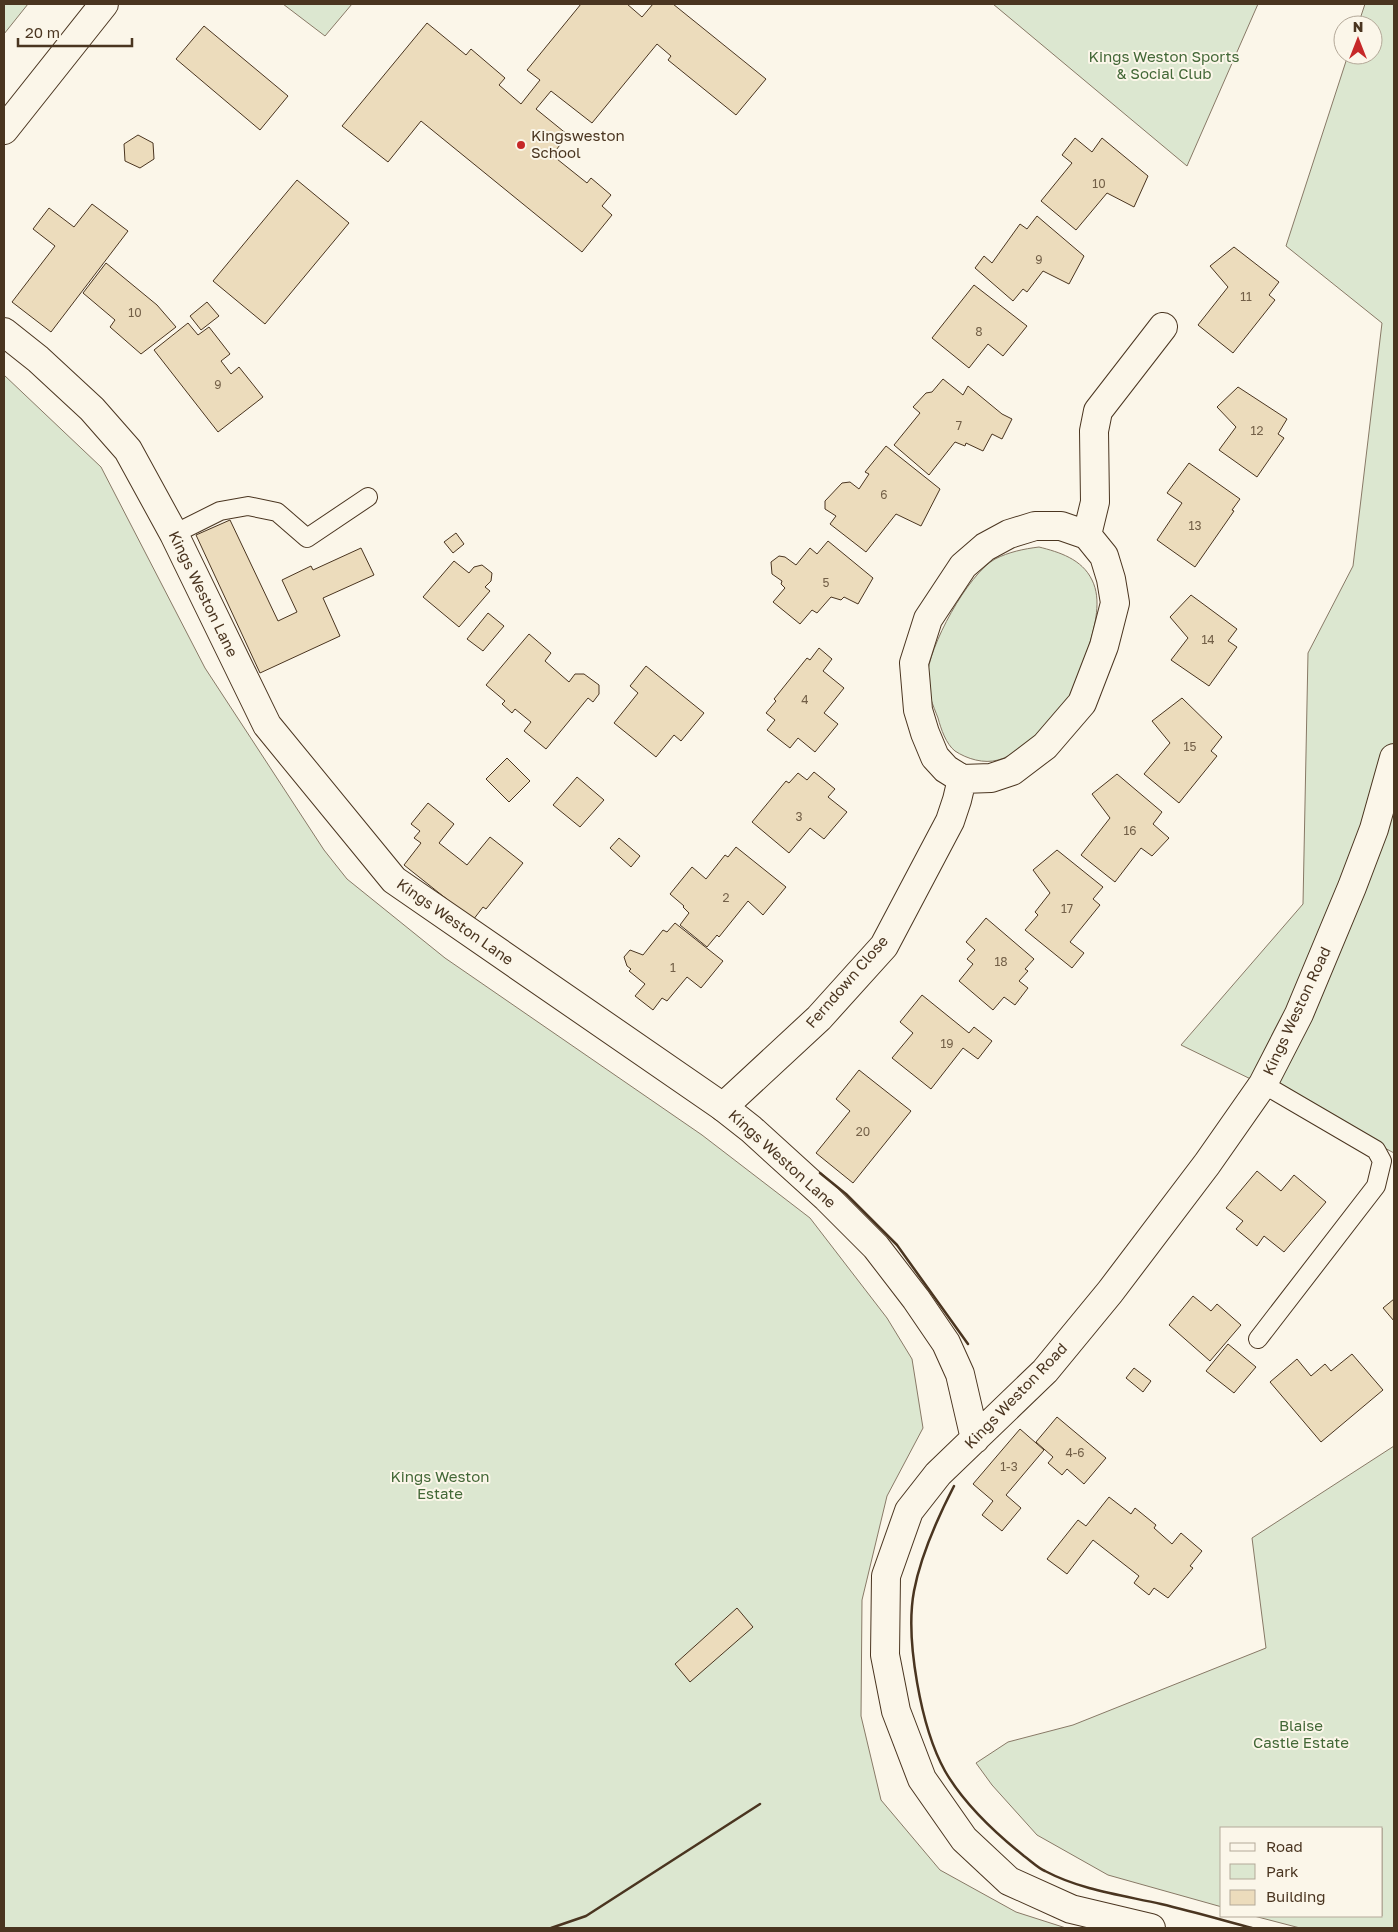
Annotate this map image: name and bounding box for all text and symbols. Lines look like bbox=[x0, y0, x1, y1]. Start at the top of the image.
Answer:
scale bar bbox=[18, 15, 131, 47]
north arrow bbox=[1333, 15, 1383, 65]
text: N bbox=[1353, 18, 1363, 35]
text: 20 m bbox=[25, 23, 60, 41]
park label: Kings Weston Sports & Social Club bbox=[1089, 47, 1239, 82]
place label: Kingsweston School bbox=[531, 126, 625, 161]
marker: Kingsweston School bbox=[515, 139, 527, 151]
house number: 10 bbox=[1092, 176, 1106, 191]
house number: 9 bbox=[1035, 252, 1043, 267]
house number: 11 bbox=[1240, 289, 1252, 304]
house number: 10 bbox=[128, 305, 142, 320]
house number: 8 bbox=[975, 324, 983, 339]
house number: 9 bbox=[214, 377, 222, 392]
house number: 7 bbox=[956, 418, 962, 433]
house number: 12 bbox=[1251, 423, 1263, 438]
house number: 6 bbox=[880, 487, 888, 502]
house number: 13 bbox=[1189, 518, 1201, 533]
street label: Kings Weston Lane bbox=[166, 528, 242, 660]
house number: 5 bbox=[823, 575, 830, 590]
house number: 14 bbox=[1201, 632, 1215, 647]
house number: 4 bbox=[801, 692, 809, 707]
house number: 15 bbox=[1184, 739, 1196, 754]
house number: 3 bbox=[795, 809, 803, 824]
house number: 16 bbox=[1123, 823, 1137, 838]
street label: Kings Weston Lane bbox=[394, 874, 518, 968]
house number: 2 bbox=[723, 890, 730, 905]
house number: 17 bbox=[1061, 901, 1073, 916]
street label: Ferndown Close bbox=[801, 931, 891, 1031]
street label: Kings Weston Road bbox=[1258, 943, 1334, 1078]
house number: 18 bbox=[994, 954, 1008, 969]
house number: 1 bbox=[670, 960, 676, 975]
house number: 19 bbox=[940, 1036, 954, 1051]
street label: Kings Weston Lane bbox=[725, 1105, 840, 1211]
house number: 20 bbox=[856, 1124, 870, 1139]
street label: Kings Weston Road bbox=[960, 1339, 1070, 1452]
house number: 4-6 bbox=[1065, 1445, 1085, 1460]
house number: 1-3 bbox=[1000, 1459, 1018, 1474]
park label: Kings Weston Estate bbox=[390, 1467, 490, 1502]
park label: Blaise Castle Estate bbox=[1253, 1716, 1349, 1751]
legend bbox=[1220, 1827, 1383, 1917]
text: Road bbox=[1266, 1837, 1303, 1855]
text: Park bbox=[1266, 1862, 1299, 1880]
text: Building bbox=[1266, 1887, 1326, 1905]

